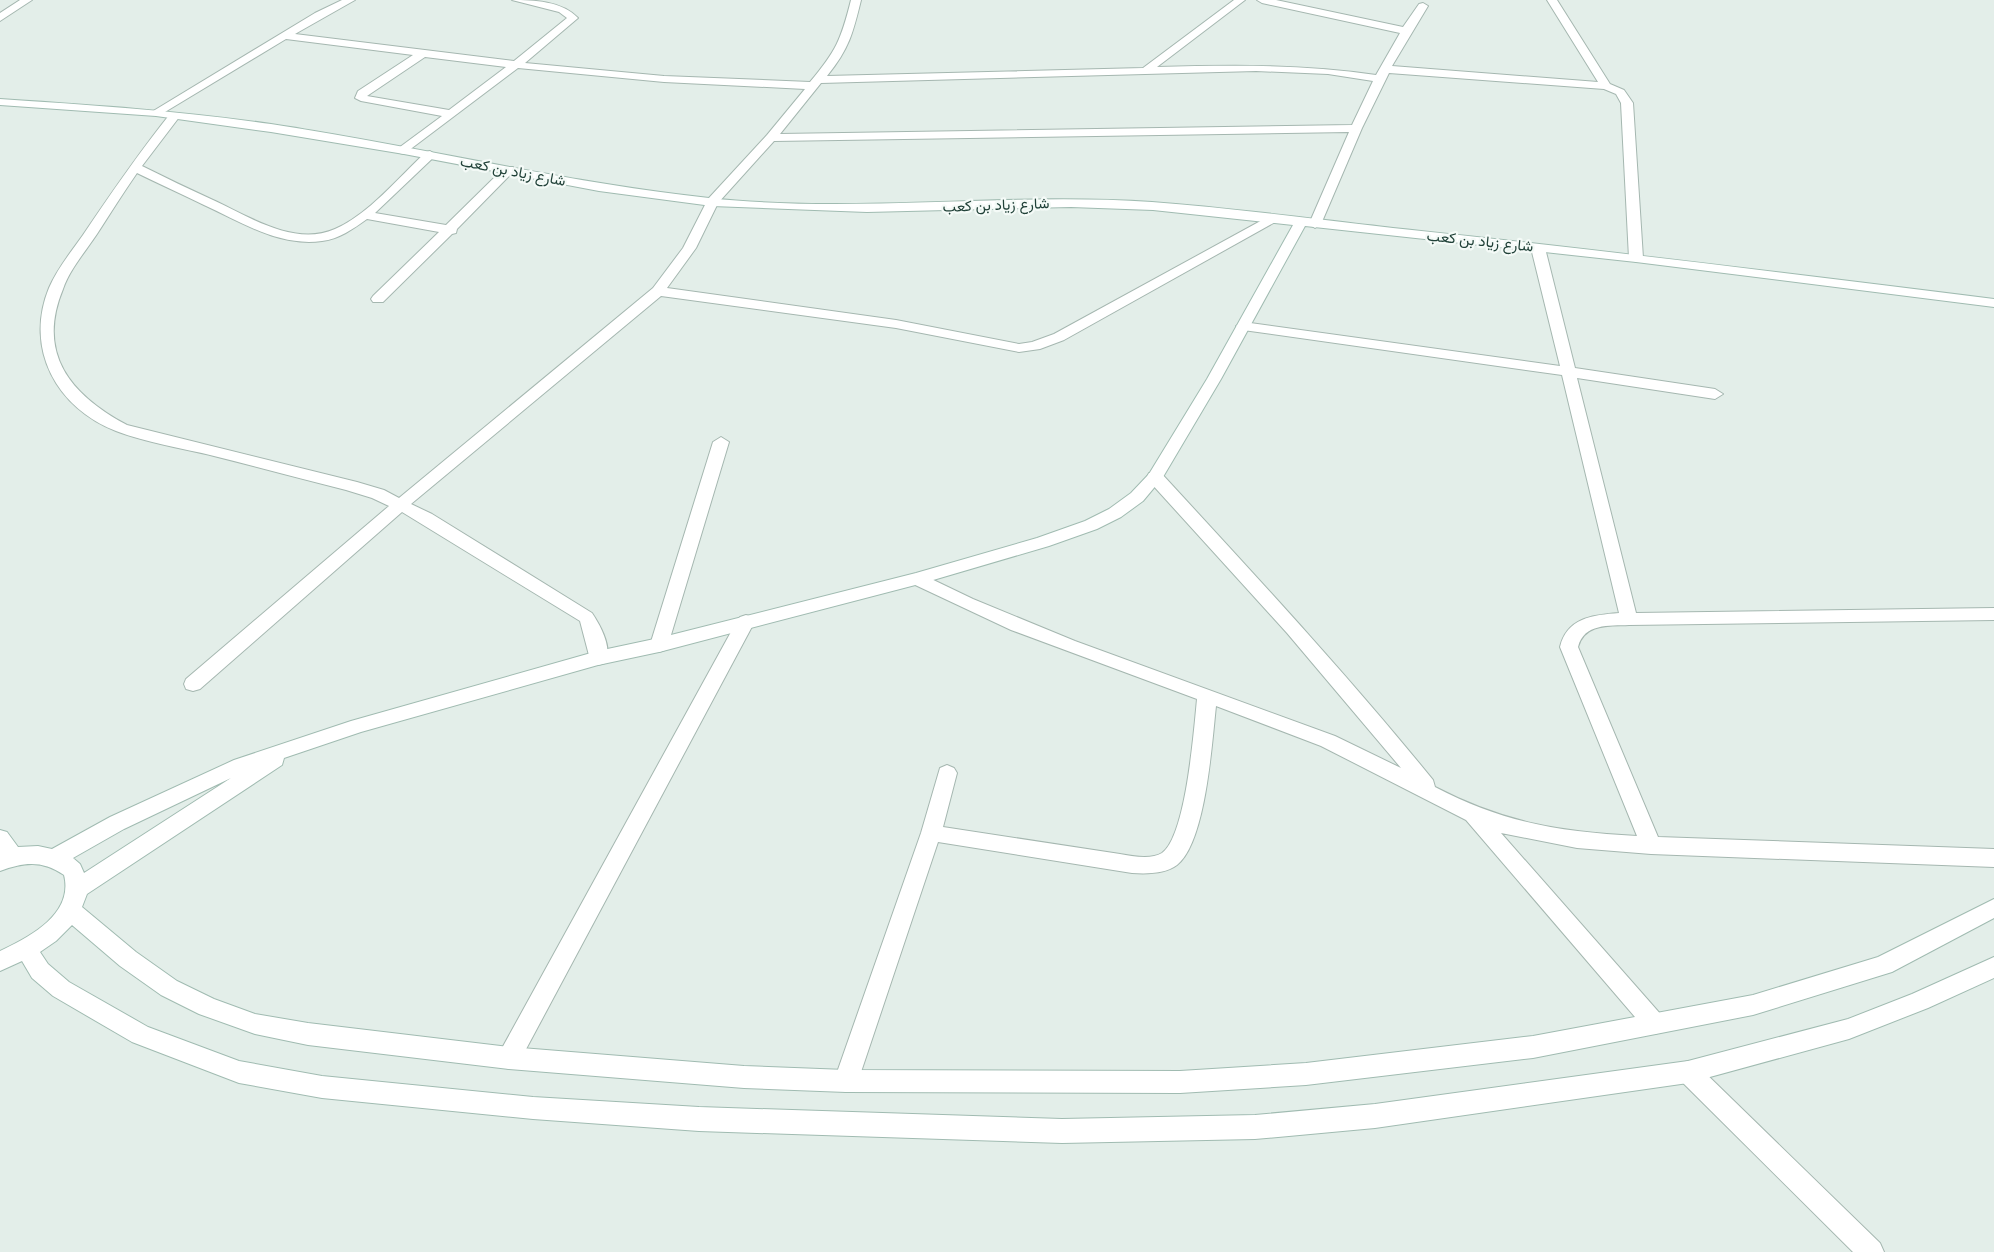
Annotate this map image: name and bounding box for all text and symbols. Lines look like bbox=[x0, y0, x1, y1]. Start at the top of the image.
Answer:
street label: شارع زياد بن كعب bbox=[458, 152, 567, 192]
street label: شارع زياد بن كعب bbox=[942, 194, 1050, 218]
street label: شارع زياد بن كعب bbox=[1426, 226, 1534, 258]

